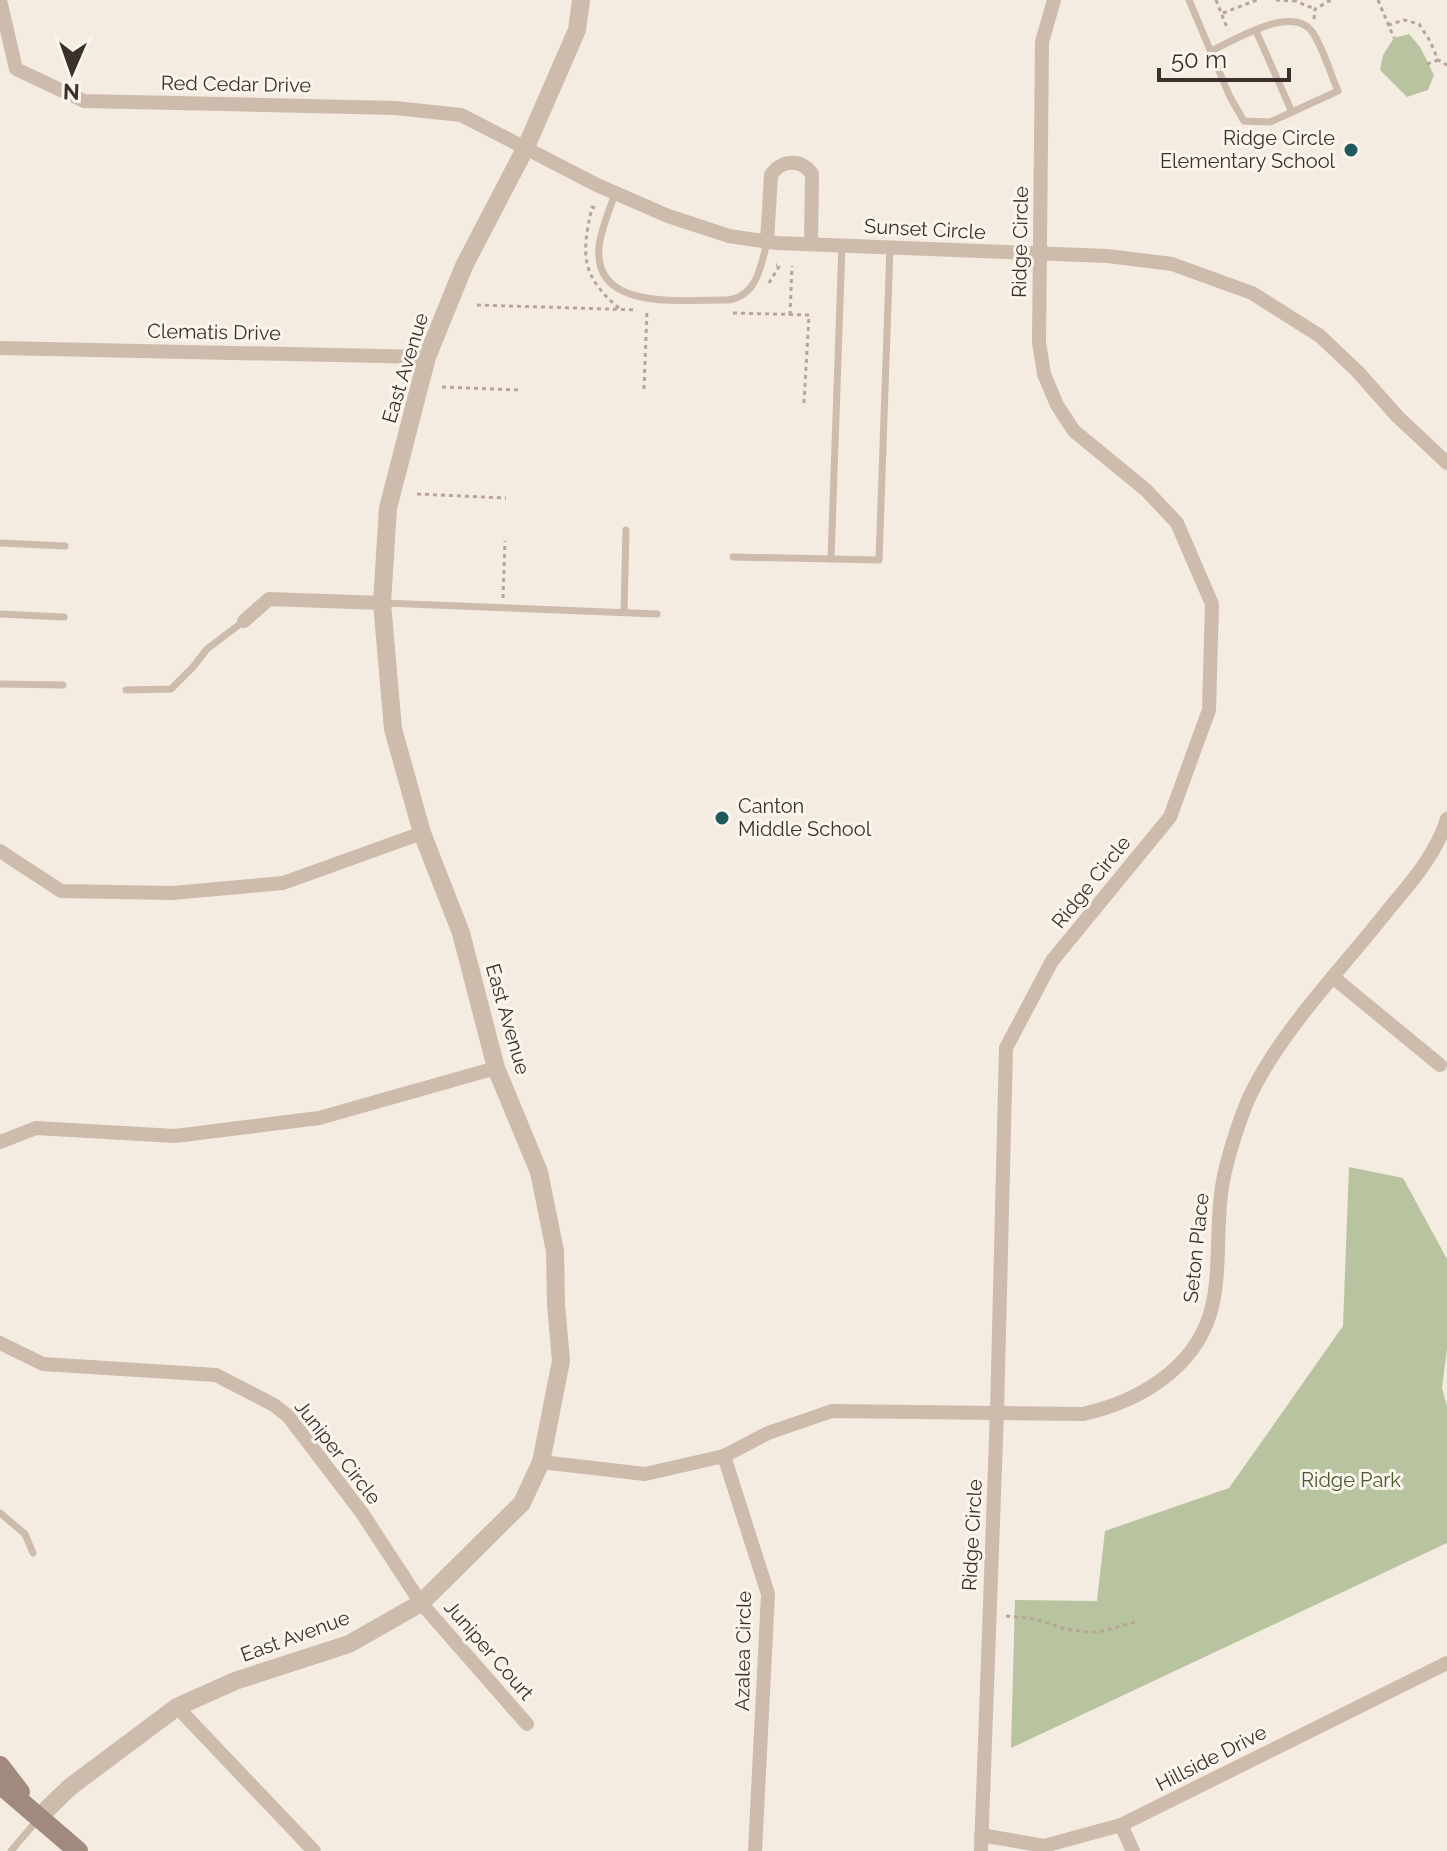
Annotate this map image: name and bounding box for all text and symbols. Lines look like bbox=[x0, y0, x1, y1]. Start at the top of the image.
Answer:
north arrow bbox=[32, 32, 112, 112]
scale bar bbox=[1159, 32, 1289, 82]
text: 50 m bbox=[1171, 45, 1227, 74]
street label: Red Cedar Drive bbox=[161, 71, 312, 97]
text: N bbox=[62, 79, 80, 105]
place label: Ridge Circle Elementary School bbox=[1160, 126, 1336, 173]
marker: Ridge Circle Elementary School bbox=[1342, 141, 1360, 159]
street label: Ridge Circle bbox=[1007, 186, 1033, 298]
street label: Sunset Circle bbox=[864, 214, 987, 244]
street label: East Avenue bbox=[377, 310, 433, 426]
street label: Clematis Drive bbox=[147, 319, 281, 345]
place label: Canton Middle School bbox=[738, 794, 872, 841]
marker: Canton Middle School bbox=[713, 809, 731, 827]
street label: Ridge Circle bbox=[1046, 831, 1136, 933]
street label: East Avenue bbox=[481, 961, 535, 1077]
street label: Seton Place bbox=[1178, 1192, 1214, 1304]
street label: Juniper Circle bbox=[290, 1395, 386, 1509]
park label: Ridge Park bbox=[1301, 1468, 1401, 1492]
street label: Ridge Circle bbox=[957, 1478, 987, 1592]
street label: Azalea Circle bbox=[730, 1590, 756, 1711]
street label: Juniper Court bbox=[439, 1595, 539, 1705]
street label: East Avenue bbox=[237, 1605, 353, 1667]
street label: Hillside Drive bbox=[1152, 1720, 1271, 1796]

